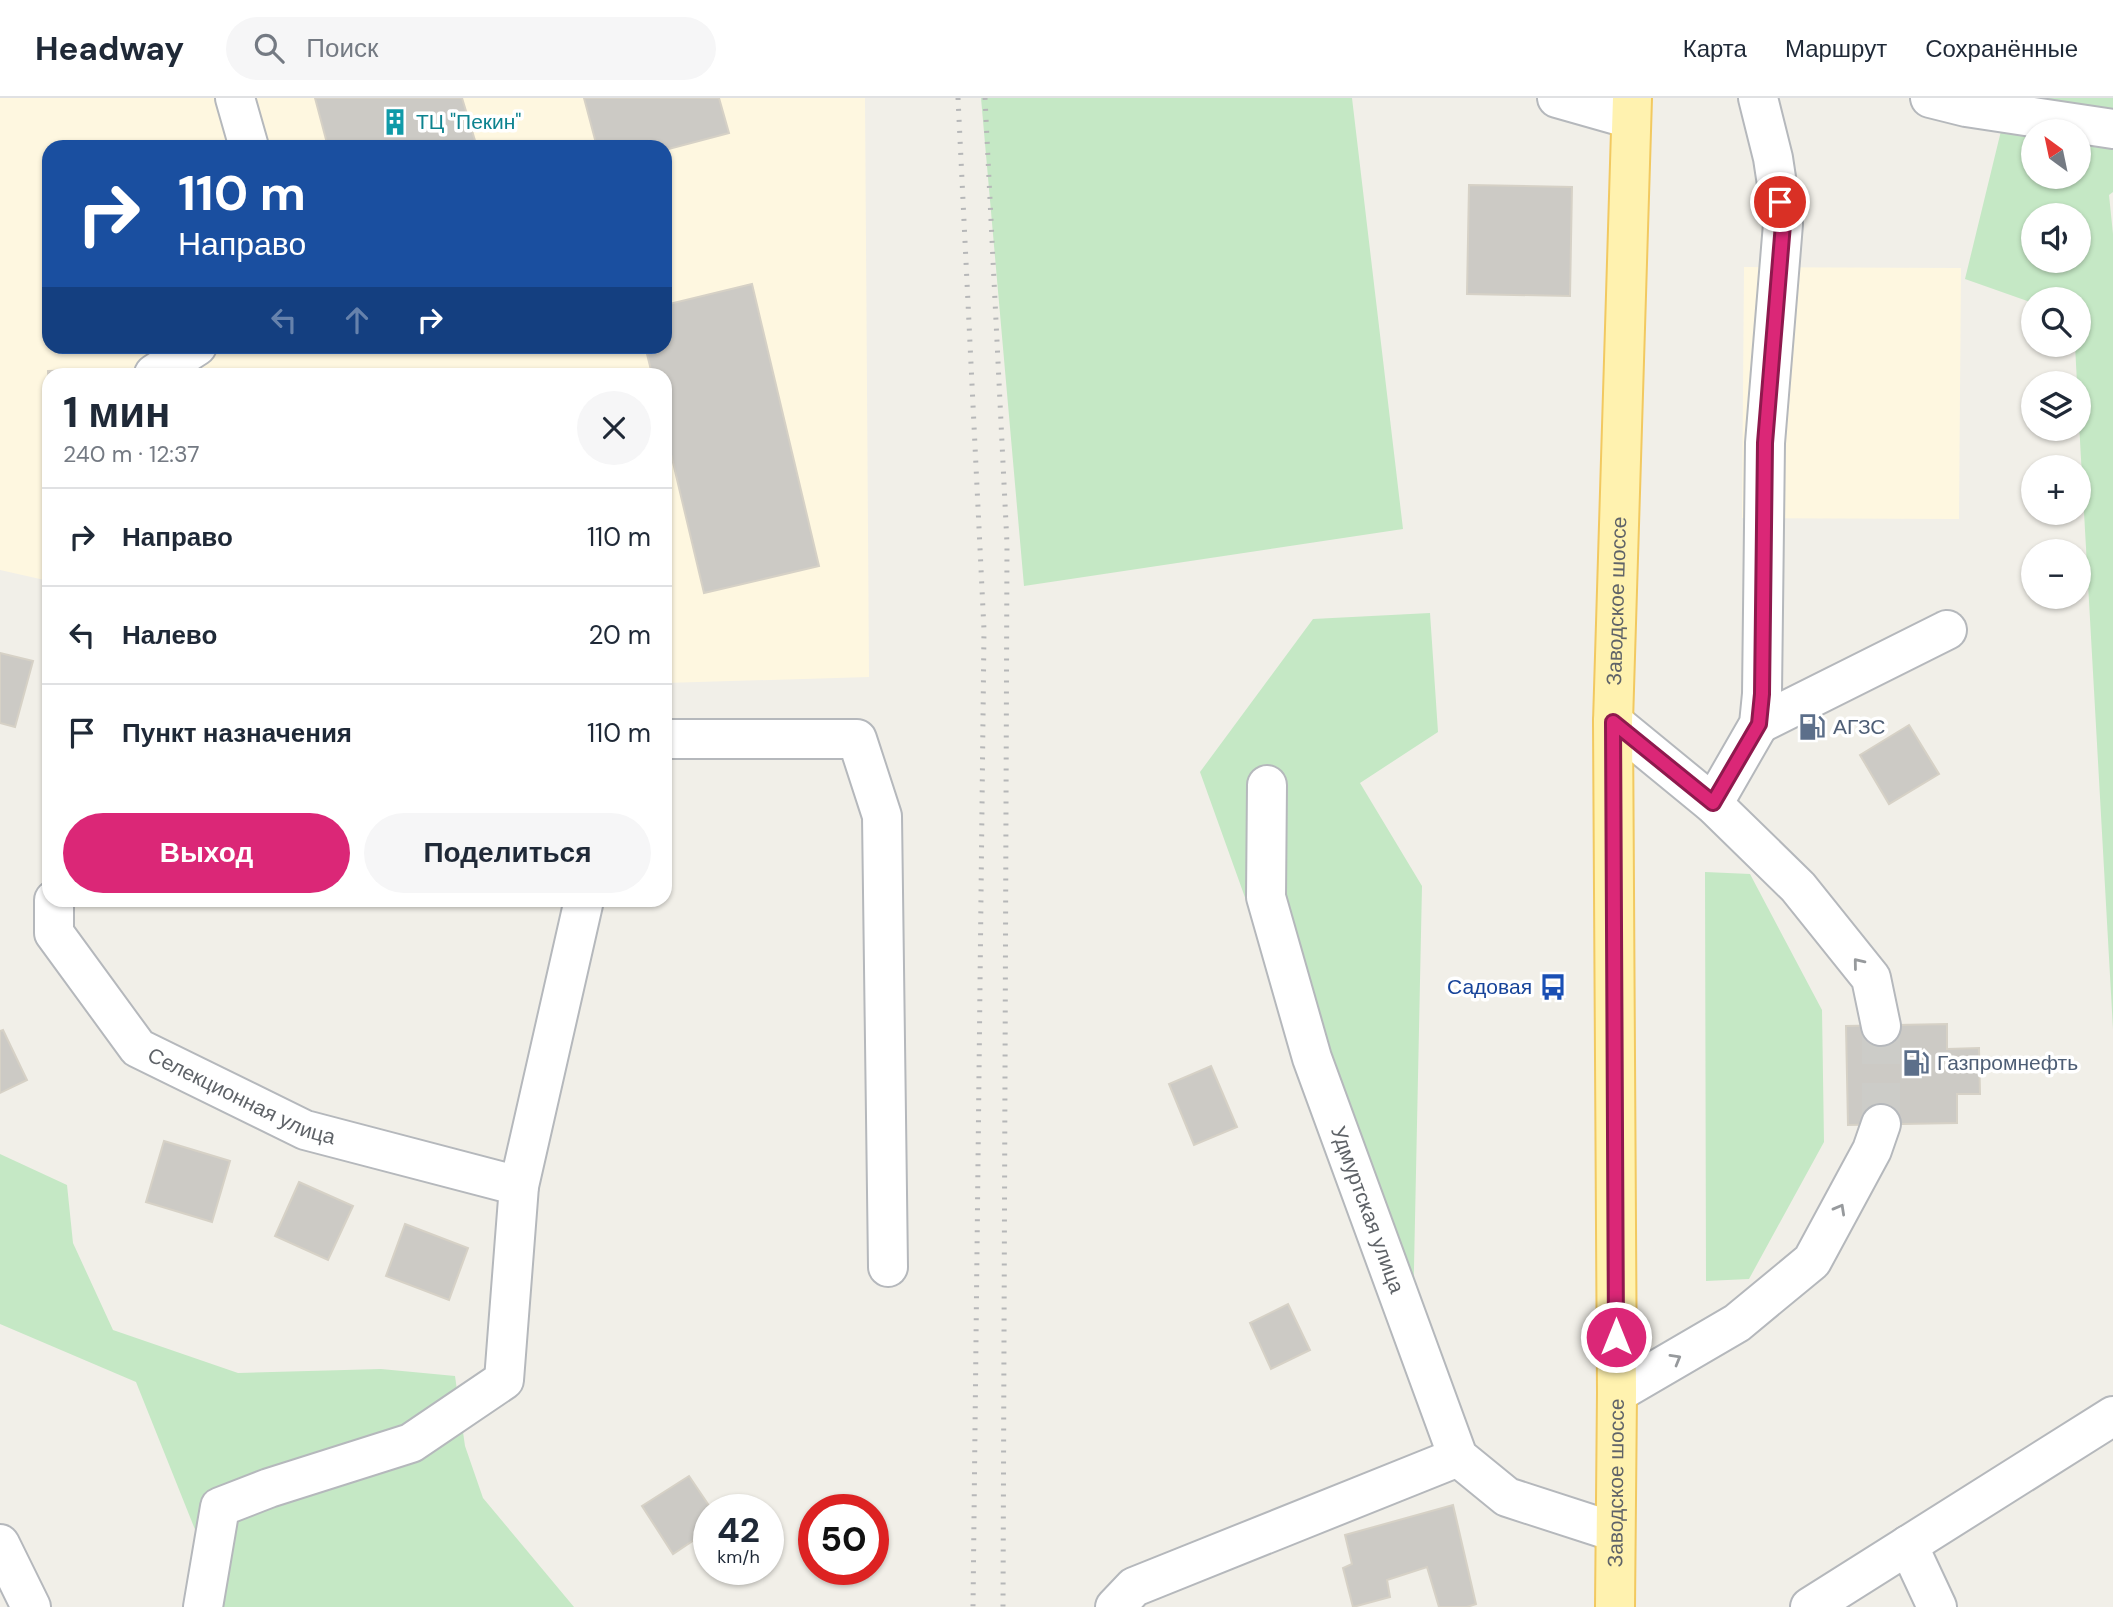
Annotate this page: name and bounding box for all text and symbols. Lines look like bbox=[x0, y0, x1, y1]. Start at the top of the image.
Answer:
search box bbox=[226, 17, 716, 80]
text: Headway bbox=[35, 27, 184, 70]
icon: search bbox=[250, 29, 288, 67]
text: Поиск bbox=[306, 31, 378, 65]
text: Карта bbox=[1683, 33, 1747, 64]
text: Маршрут bbox=[1785, 33, 1887, 64]
text: Сохранённые bbox=[1925, 33, 2078, 64]
building icon: ТЦ "Пекин" bbox=[380, 107, 410, 137]
place label: ТЦ "Пекин" bbox=[416, 108, 521, 136]
north arrow bbox=[2021, 119, 2091, 189]
map controls bbox=[2021, 119, 2091, 609]
text: 110 m bbox=[178, 161, 306, 225]
icon: right bbox=[63, 168, 154, 259]
pin bbox=[1750, 172, 1810, 232]
icon: arrive bbox=[1761, 183, 1799, 221]
button: sound bbox=[2021, 203, 2091, 273]
text: Направо bbox=[178, 223, 306, 265]
button: search bbox=[2021, 287, 2091, 357]
icon: left bbox=[265, 301, 303, 339]
icon: ahead bbox=[338, 301, 376, 339]
icon: right bbox=[411, 301, 449, 339]
button: layers bbox=[2021, 371, 2091, 441]
text: 1 мин bbox=[63, 385, 170, 440]
button: close bbox=[577, 391, 651, 465]
text: 240 m · 12:37 bbox=[63, 439, 200, 469]
button: + bbox=[2021, 455, 2091, 525]
street label: Заводское шоссе bbox=[1600, 516, 1633, 686]
icon: right bbox=[63, 518, 101, 556]
text: Направо bbox=[122, 520, 233, 554]
text: 110 m bbox=[587, 520, 651, 554]
button: − bbox=[2021, 539, 2091, 609]
icon: left bbox=[63, 616, 101, 654]
text: Налево bbox=[122, 618, 217, 652]
text: 20 m bbox=[588, 618, 651, 652]
fuel station icon: АГЗС bbox=[1797, 712, 1827, 742]
place label: АГЗС bbox=[1833, 713, 1886, 741]
icon: arrive bbox=[63, 714, 101, 752]
text: Пункт назначения bbox=[122, 716, 352, 750]
text: 110 m bbox=[587, 716, 651, 750]
button: Выход bbox=[63, 813, 350, 893]
button: Поделиться bbox=[364, 813, 651, 893]
one-way arrow bbox=[1854, 958, 1867, 970]
bus stop icon: Садовая bbox=[1538, 972, 1568, 1002]
place label: Садовая bbox=[1447, 973, 1532, 1001]
street label: Селекционная улица bbox=[143, 1041, 339, 1151]
fuel station icon: Газпромнефть bbox=[1901, 1048, 1931, 1078]
place label: Газпромнефть bbox=[1937, 1049, 2078, 1077]
street label: Удмуртская улица bbox=[1324, 1122, 1411, 1298]
one-way arrow bbox=[1832, 1204, 1845, 1216]
position arrow bbox=[1579, 1300, 1653, 1374]
one-way arrow bbox=[1668, 1354, 1681, 1367]
street label: Заводское шоссе bbox=[1601, 1398, 1631, 1568]
speed limit sign: 50 bbox=[798, 1494, 889, 1585]
text: 42 bbox=[717, 1507, 760, 1553]
text: km/h bbox=[717, 1545, 760, 1569]

